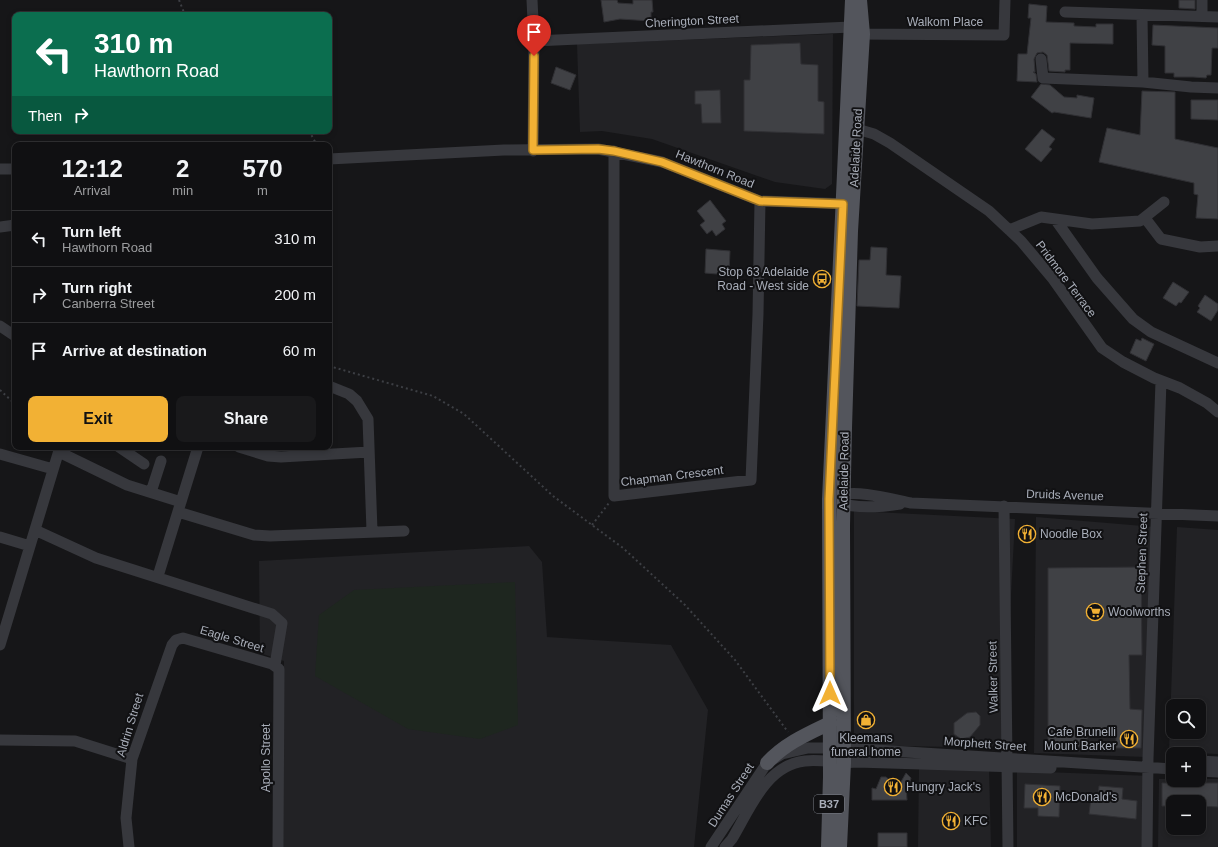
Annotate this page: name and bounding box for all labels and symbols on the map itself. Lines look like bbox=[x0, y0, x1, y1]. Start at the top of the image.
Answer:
street label: Cherington Street bbox=[645, 12, 740, 30]
pin bbox=[517, 15, 551, 56]
street label: Walkom Place bbox=[907, 15, 983, 29]
street label: Adelaide Road bbox=[847, 108, 865, 188]
street label: Hawthorn Road bbox=[674, 147, 756, 191]
street label: Pridmore Terrace bbox=[1033, 238, 1099, 320]
place label: Stop 63 Adelaide Road - West side bbox=[717, 265, 809, 293]
bus stop icon: Stop 63 Adelaide Road - West side bbox=[812, 269, 832, 289]
street label: Adelaide Road bbox=[836, 432, 852, 510]
street label: Chapman Crescent bbox=[620, 463, 725, 489]
street label: Druids Avenue bbox=[1026, 487, 1104, 503]
street label: Stephen Street bbox=[1134, 512, 1150, 593]
restaurant icon: Noodle Box bbox=[1017, 524, 1037, 544]
place label: Noodle Box bbox=[1040, 527, 1102, 541]
supermarket icon: Woolworths bbox=[1085, 602, 1105, 622]
place label: Woolworths bbox=[1108, 605, 1170, 619]
street label: Eagle Street bbox=[198, 623, 266, 656]
street label: Walker Street bbox=[985, 640, 1001, 713]
position arrow bbox=[809, 672, 851, 714]
street label: Aldrin Street bbox=[114, 691, 147, 759]
shop icon: Kleemans funeral home bbox=[856, 710, 876, 730]
street label: Apollo Street bbox=[259, 723, 273, 792]
place label: Cafe Brunelli Mount Barker bbox=[1044, 725, 1116, 753]
restaurant icon: Cafe Brunelli Mount Barker bbox=[1119, 729, 1139, 749]
place label: Kleemans funeral home bbox=[831, 731, 901, 759]
street label: Morphett Street bbox=[943, 734, 1027, 754]
street label: Dumas Street bbox=[705, 760, 757, 830]
restaurant icon: Hungry Jack's bbox=[883, 777, 903, 797]
place label: Hungry Jack's bbox=[906, 780, 981, 794]
restaurant icon: McDonald's bbox=[1032, 787, 1052, 807]
place label: McDonald's bbox=[1055, 790, 1117, 804]
road number: B37 bbox=[814, 795, 844, 813]
restaurant icon: KFC bbox=[941, 811, 961, 831]
place label: KFC bbox=[964, 814, 988, 828]

